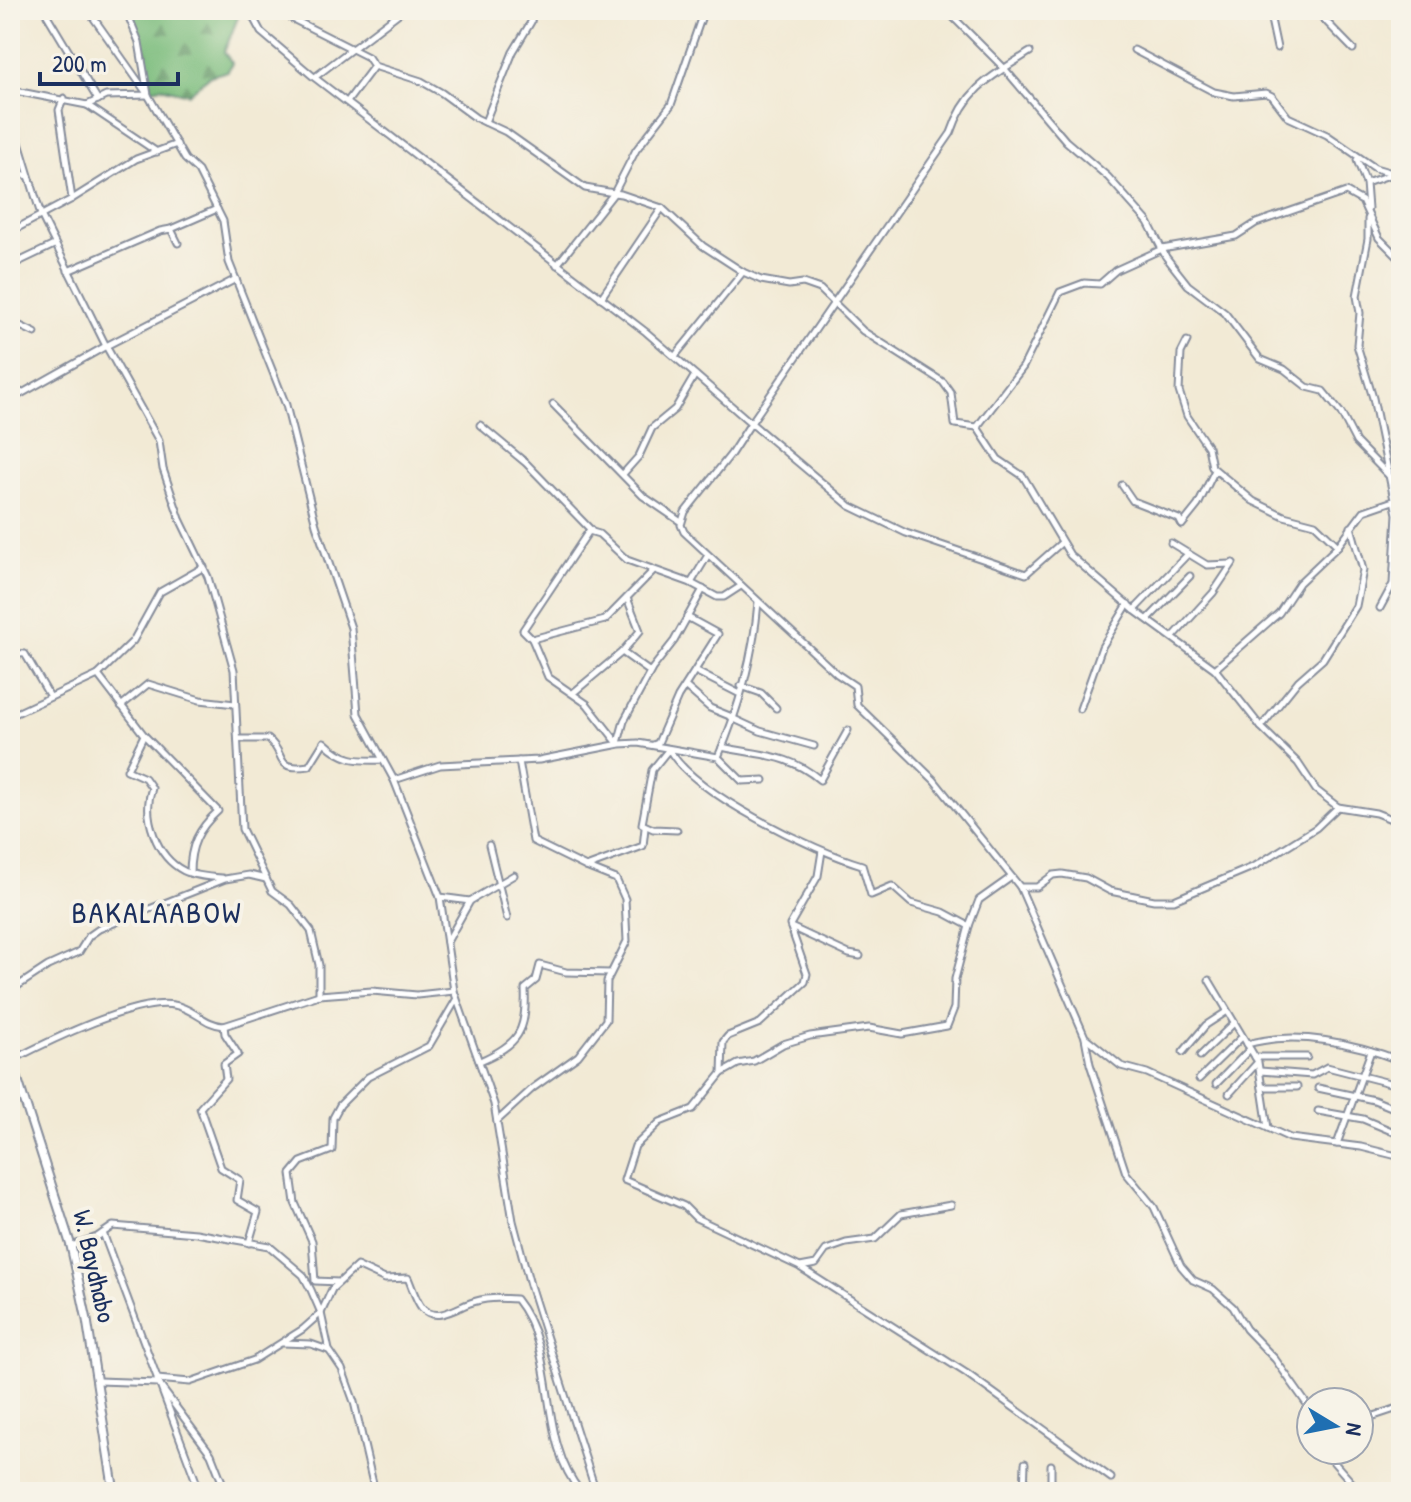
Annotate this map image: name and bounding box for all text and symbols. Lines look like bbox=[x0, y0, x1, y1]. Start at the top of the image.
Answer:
scale bar bbox=[40, 36, 178, 86]
text: 200 m bbox=[52, 47, 107, 79]
district label: BAKALAABOW bbox=[72, 892, 243, 932]
street label: W. Baydhabo bbox=[65, 1206, 125, 1326]
north arrow bbox=[1295, 1386, 1375, 1466]
text: N bbox=[1339, 1421, 1370, 1438]

